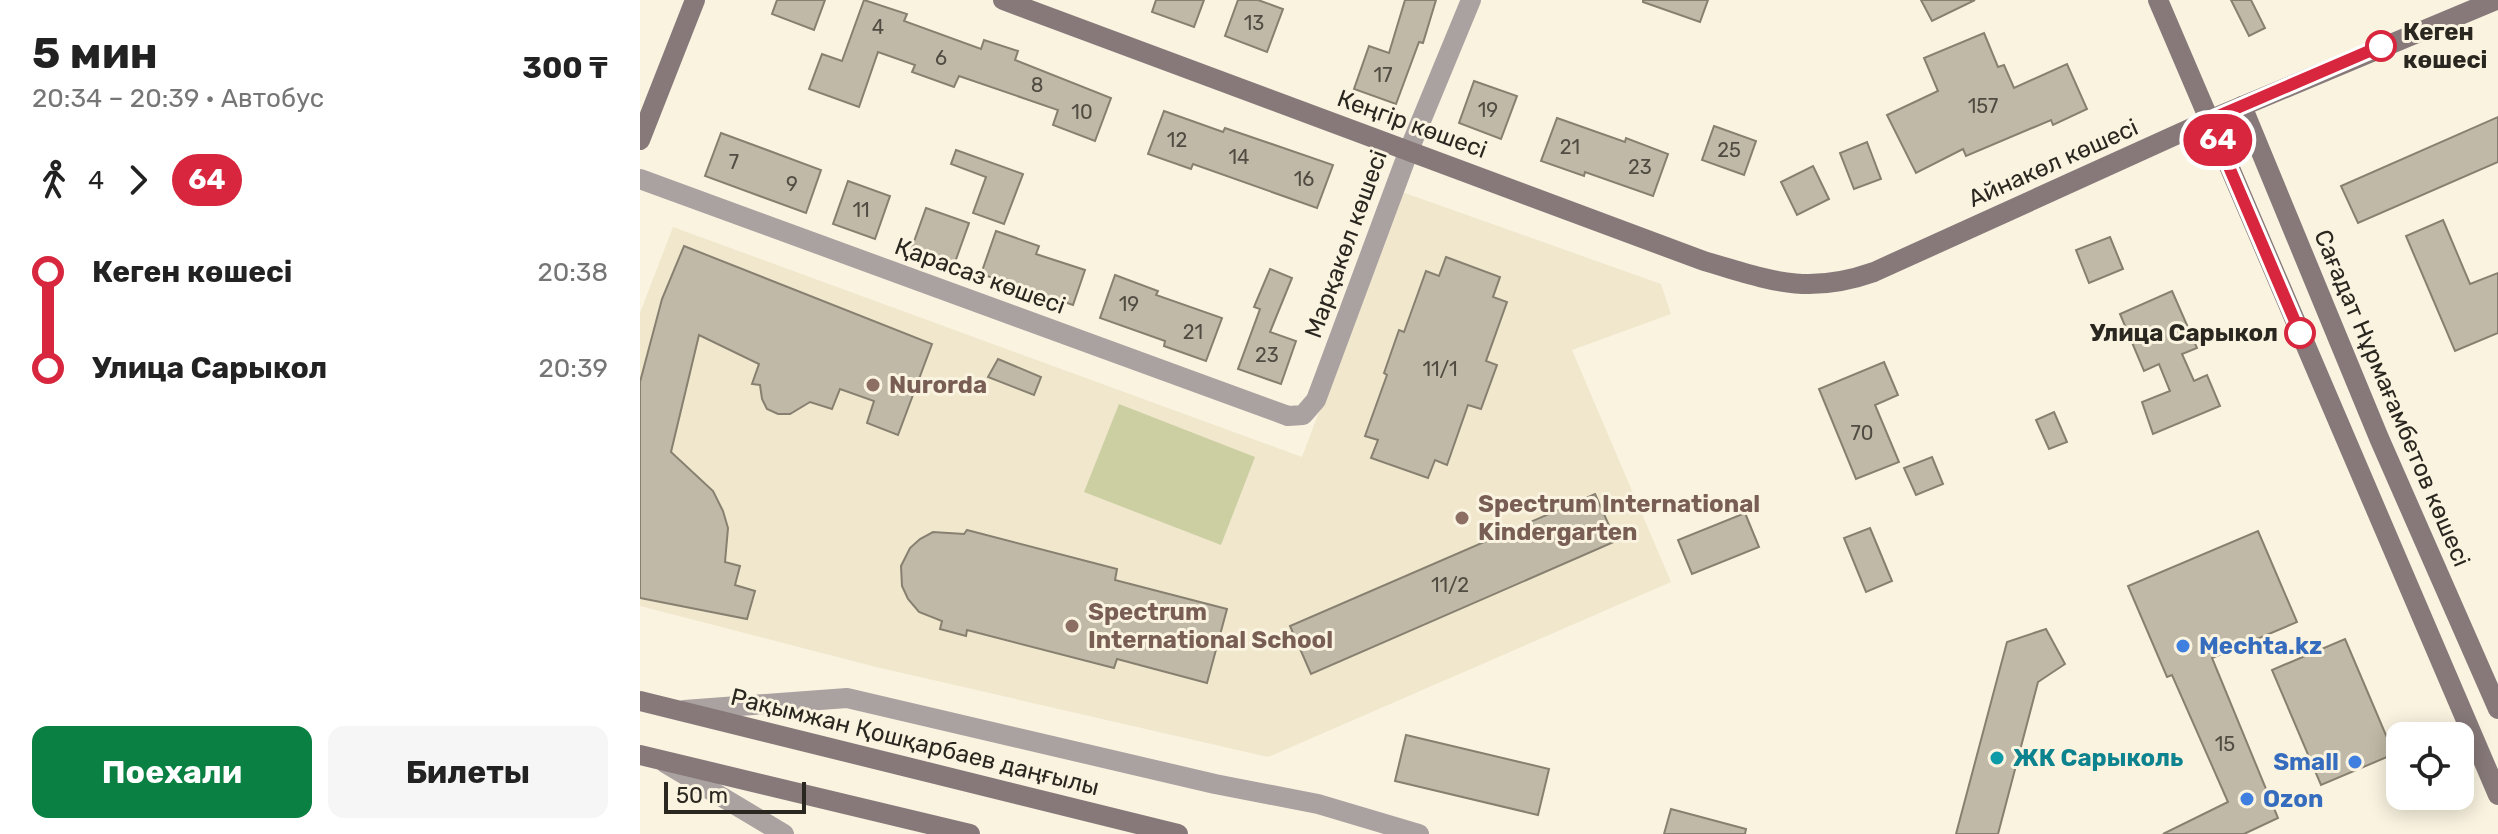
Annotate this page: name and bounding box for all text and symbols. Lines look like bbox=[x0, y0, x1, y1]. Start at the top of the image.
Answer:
house number: 13 bbox=[1244, 11, 1264, 35]
house number: 4 bbox=[872, 15, 884, 39]
place label: Кеген көшесі bbox=[2403, 18, 2487, 74]
text: 5 мин bbox=[32, 27, 158, 79]
marker: Кеген көшесі bbox=[2366, 31, 2396, 61]
house number: 6 bbox=[935, 46, 947, 70]
text: 300 ₸ bbox=[522, 50, 608, 86]
house number: 17 bbox=[1374, 63, 1392, 87]
house number: 8 bbox=[1031, 73, 1043, 97]
text: 20:34 – 20:39 · Автобус bbox=[32, 83, 324, 114]
street label: Кеңгір көшесі bbox=[1333, 84, 1491, 164]
house number: 157 bbox=[1968, 94, 1998, 118]
house number: 19 bbox=[1478, 98, 1498, 122]
house number: 10 bbox=[1071, 100, 1093, 124]
street label: Айнакөл көшесі bbox=[1964, 113, 2142, 213]
line badge: 64 bbox=[2182, 114, 2254, 166]
text: 64 bbox=[2199, 123, 2237, 156]
house number: 12 bbox=[1167, 128, 1187, 152]
house number: 21 bbox=[1560, 135, 1580, 159]
house number: 25 bbox=[1717, 138, 1741, 162]
house number: 14 bbox=[1229, 145, 1249, 169]
street label: Марқакөл көшесі bbox=[1299, 146, 1393, 342]
house number: 7 bbox=[729, 150, 739, 174]
house number: 23 bbox=[1628, 155, 1652, 179]
icon: walk bbox=[32, 158, 76, 202]
icon: forward bbox=[116, 158, 160, 202]
text: 64 bbox=[188, 163, 226, 196]
text: 4 bbox=[88, 165, 104, 196]
house number: 16 bbox=[1294, 167, 1314, 191]
house number: 9 bbox=[786, 172, 798, 196]
house number: 11 bbox=[852, 198, 870, 222]
street label: Сағадат Нұрмағамбетов көшесі bbox=[2308, 225, 2476, 571]
street label: Қарасаз көшесі bbox=[891, 232, 1069, 320]
text: Кеген көшесі bbox=[92, 254, 292, 290]
text: 20:38 bbox=[537, 257, 608, 288]
house number: 19 bbox=[1119, 292, 1139, 316]
marker: Улица Сарыкол bbox=[2285, 318, 2315, 348]
place label: Улица Сарыкол bbox=[2090, 319, 2278, 347]
house number: 21 bbox=[1183, 320, 1203, 344]
house number: 23 bbox=[1255, 343, 1279, 367]
text: Улица Сарыкол bbox=[92, 350, 327, 386]
text: 20:39 bbox=[539, 353, 608, 384]
house number: 11/1 bbox=[1422, 357, 1458, 381]
place label: Nurorda bbox=[889, 371, 987, 399]
marker: Nurorda bbox=[864, 376, 882, 394]
house number: 70 bbox=[1851, 421, 1873, 445]
place label: Spectrum International Kindergarten bbox=[1478, 490, 1760, 546]
marker: Spectrum International Kindergarten bbox=[1453, 509, 1471, 527]
house number: 11/2 bbox=[1431, 573, 1469, 597]
place label: Spectrum International School bbox=[1088, 598, 1333, 654]
marker: Spectrum International School bbox=[1063, 617, 1081, 635]
place label: Mechta.kz bbox=[2199, 632, 2322, 660]
marker: Mechta.kz bbox=[2174, 637, 2192, 655]
street label: Рақымжан Қошқарбаев даңғылы bbox=[728, 683, 1102, 801]
map controls bbox=[2386, 722, 2474, 810]
button: locate bbox=[2386, 722, 2474, 810]
button: Поехали bbox=[32, 726, 312, 818]
button: Билеты bbox=[328, 726, 608, 818]
house number: 15 bbox=[2215, 732, 2235, 756]
place label: ЖК Сарыколь bbox=[2013, 744, 2183, 772]
place label: Small bbox=[2273, 748, 2339, 776]
marker: ЖК Сарыколь bbox=[1988, 749, 2006, 767]
marker: Small bbox=[2346, 753, 2364, 771]
scale bar bbox=[664, 778, 806, 814]
text: 50 m bbox=[676, 782, 728, 809]
place label: Ozon bbox=[2263, 785, 2323, 813]
marker: Ozon bbox=[2238, 790, 2256, 808]

